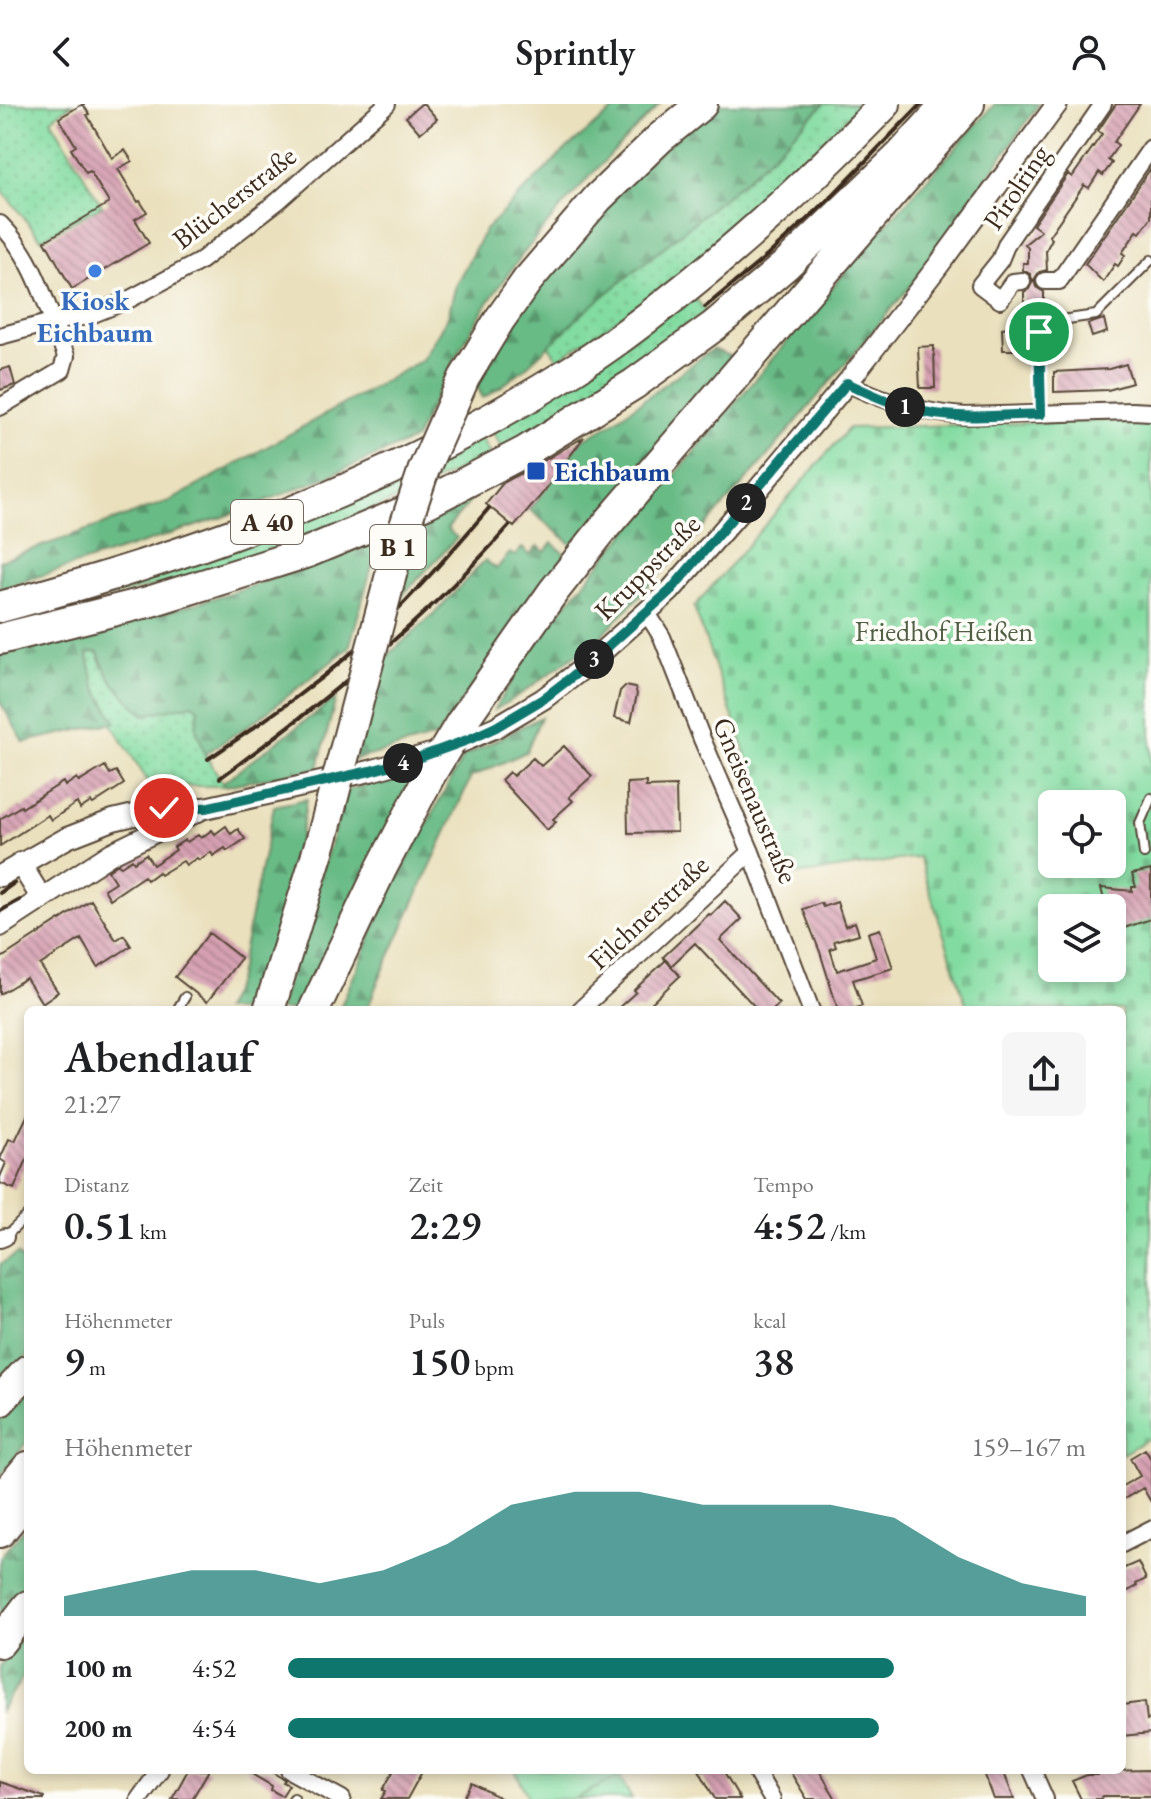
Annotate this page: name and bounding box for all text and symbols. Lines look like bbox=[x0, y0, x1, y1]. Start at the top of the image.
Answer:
text: Sprintly bbox=[516, 29, 635, 76]
icon: back bbox=[40, 30, 84, 74]
icon: person bbox=[1067, 30, 1111, 74]
street label: Blücherstraße bbox=[165, 137, 303, 257]
street label: Pirolring bbox=[975, 137, 1058, 236]
marker: Kiosk Eichbaum bbox=[86, 262, 104, 280]
place label: Kiosk Eichbaum bbox=[37, 282, 154, 350]
pin bbox=[1005, 298, 1073, 366]
icon: arrive bbox=[1017, 310, 1061, 354]
pin: 1 bbox=[885, 387, 925, 427]
text: 1 bbox=[899, 392, 911, 421]
place label: Eichbaum bbox=[554, 453, 671, 489]
marker: Eichbaum bbox=[525, 460, 547, 482]
pin: 2 bbox=[726, 483, 766, 523]
text: 2 bbox=[740, 488, 752, 517]
road number: A 40 bbox=[231, 500, 303, 544]
street label: Kruppstraße bbox=[586, 506, 708, 628]
road number: B 1 bbox=[370, 525, 426, 569]
park label: Friedhof Heißen bbox=[855, 613, 1033, 649]
pin: 3 bbox=[574, 639, 614, 679]
text: 3 bbox=[588, 644, 600, 673]
street label: Gneisenaustraße bbox=[705, 711, 807, 889]
pin: 4 bbox=[383, 743, 423, 783]
text: 4 bbox=[397, 748, 409, 777]
pin bbox=[130, 774, 198, 842]
icon: check bbox=[142, 786, 186, 830]
map controls bbox=[1038, 790, 1126, 982]
button: locate bbox=[1038, 790, 1126, 878]
street label: Filchnerstraße bbox=[580, 847, 716, 977]
button: layers bbox=[1038, 894, 1126, 982]
text: Abendlauf bbox=[64, 1028, 254, 1085]
button: share bbox=[1002, 1032, 1086, 1116]
text: 21:27 bbox=[64, 1087, 120, 1121]
text: Distanz bbox=[64, 1170, 129, 1199]
text: Zeit bbox=[409, 1170, 443, 1199]
text: Tempo bbox=[753, 1170, 814, 1199]
text: 0.51 bbox=[64, 1199, 135, 1251]
text: 2:29 bbox=[409, 1199, 481, 1251]
text: 4:52 bbox=[753, 1199, 826, 1251]
text: km bbox=[135, 1217, 167, 1246]
text: /km bbox=[826, 1217, 866, 1246]
text: Höhenmeter bbox=[64, 1306, 172, 1335]
text: Puls bbox=[409, 1306, 445, 1335]
text: kcal bbox=[753, 1306, 786, 1335]
text: 9 bbox=[64, 1335, 85, 1387]
text: 150 bbox=[409, 1335, 470, 1387]
text: 38 bbox=[753, 1335, 794, 1387]
text: m bbox=[85, 1353, 106, 1382]
text: bpm bbox=[470, 1353, 514, 1382]
text: Höhenmeter bbox=[64, 1430, 192, 1464]
text: 159–167 m bbox=[971, 1430, 1086, 1464]
text: 100 m bbox=[64, 1651, 132, 1685]
text: 4:52 bbox=[192, 1651, 236, 1685]
text: 200 m bbox=[64, 1711, 132, 1745]
text: 4:54 bbox=[192, 1711, 236, 1745]

